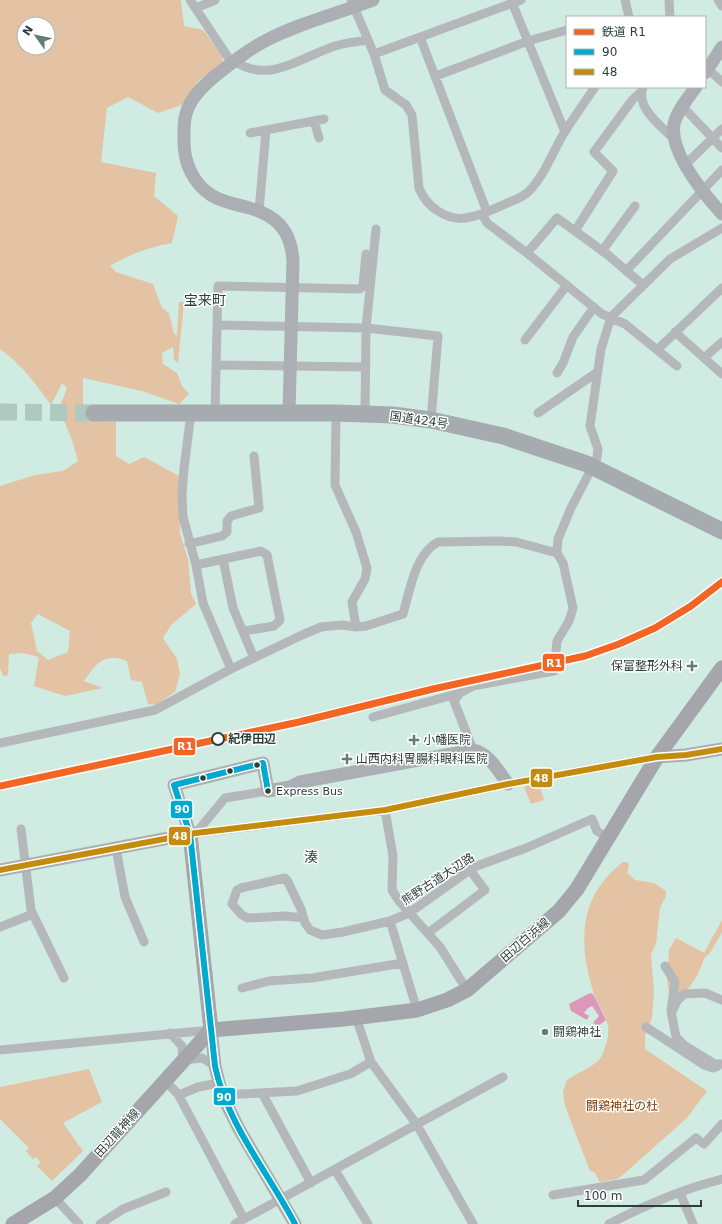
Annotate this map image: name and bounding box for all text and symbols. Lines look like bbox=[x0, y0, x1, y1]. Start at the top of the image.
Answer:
north arrow bbox=[16, 16, 56, 56]
legend bbox=[566, 16, 706, 88]
text: N bbox=[20, 23, 36, 38]
text: 鉄道 R1 bbox=[602, 25, 646, 39]
text: 90 bbox=[602, 45, 617, 59]
text: 48 bbox=[602, 65, 617, 79]
district label: 宝来町 bbox=[184, 292, 226, 308]
street label: 国道424号 bbox=[389, 409, 449, 431]
line badge: R1 bbox=[542, 653, 565, 672]
text: R1 bbox=[546, 657, 562, 670]
place label: 保富整形外科 bbox=[611, 659, 683, 673]
marker: 保富整形外科 bbox=[686, 660, 698, 672]
marker: 紀伊田辺 bbox=[211, 732, 225, 746]
place label: 紀伊田辺 bbox=[228, 732, 276, 746]
place label: 小幡医院 bbox=[423, 733, 471, 747]
marker: 小幡医院 bbox=[408, 734, 420, 746]
line badge: R1 bbox=[173, 737, 196, 756]
text: R1 bbox=[177, 740, 193, 753]
place label: 山西内科胃腸科眼科医院 bbox=[356, 752, 488, 766]
marker: 山西内科胃腸科眼科医院 bbox=[341, 753, 353, 765]
unlabelled marker bbox=[252, 760, 262, 770]
unlabelled marker bbox=[225, 766, 235, 776]
line badge: 48 bbox=[530, 768, 553, 788]
text: 48 bbox=[533, 772, 549, 785]
unlabelled marker bbox=[198, 773, 208, 783]
place label: Express Bus bbox=[276, 785, 343, 798]
marker: Express Bus bbox=[263, 786, 273, 796]
line badge: 90 bbox=[170, 800, 193, 819]
text: 90 bbox=[174, 803, 190, 816]
line badge: 48 bbox=[168, 826, 191, 846]
text: 48 bbox=[172, 830, 188, 843]
district label: 湊 bbox=[304, 849, 318, 865]
street label: 熊野古道大辺路 bbox=[399, 850, 477, 908]
street label: 田辺白浜線 bbox=[498, 915, 552, 965]
place label: 闘鶏神社 bbox=[553, 1025, 601, 1039]
marker: 闘鶏神社 bbox=[540, 1027, 550, 1037]
line badge: 90 bbox=[213, 1087, 236, 1106]
text: 90 bbox=[216, 1091, 232, 1104]
park label: 闘鶏神社の杜 bbox=[586, 1099, 658, 1113]
street label: 田辺龍神線 bbox=[92, 1106, 142, 1160]
scale bar bbox=[578, 1182, 701, 1208]
text: 100 m bbox=[584, 1189, 622, 1203]

